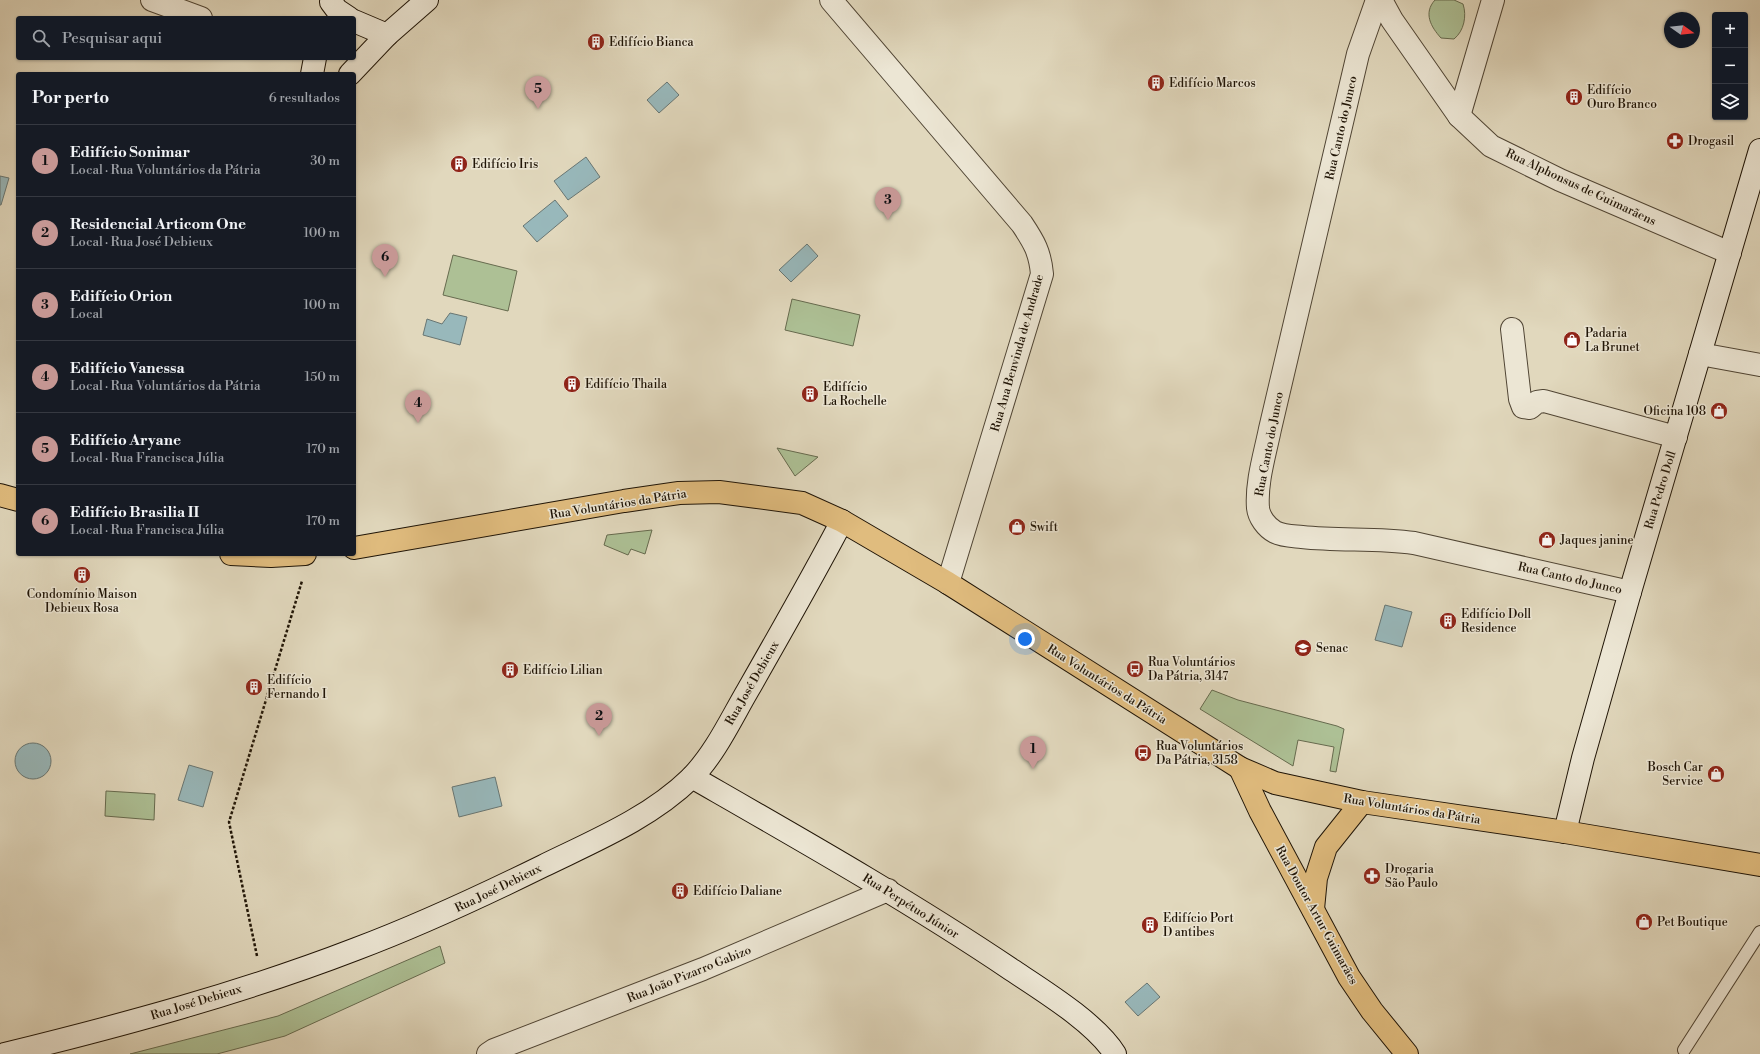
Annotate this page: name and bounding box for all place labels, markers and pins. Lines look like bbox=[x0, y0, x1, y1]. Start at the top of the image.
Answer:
building icon: Edifício Bianca bbox=[586, 32, 606, 52]
place label: Edifício Bianca bbox=[609, 35, 695, 50]
building icon: Edifício Marcos bbox=[1146, 73, 1166, 93]
pin: 5 bbox=[525, 76, 551, 109]
place label: Edifício Marcos bbox=[1169, 76, 1256, 91]
place label: Edifício Ouro Branco bbox=[1587, 83, 1657, 112]
building icon: Edifício Ouro Branco bbox=[1564, 87, 1584, 107]
pharmacy icon: Drogasil bbox=[1665, 131, 1685, 151]
place label: Drogasil bbox=[1688, 134, 1735, 149]
building icon: Edifício Iris bbox=[449, 154, 469, 174]
place label: Edifício Iris bbox=[472, 157, 538, 172]
pin: 3 bbox=[875, 187, 901, 220]
pin: 6 bbox=[372, 244, 398, 277]
place label: Padaria La Brunet bbox=[1585, 326, 1640, 355]
shop icon: Padaria La Brunet bbox=[1562, 330, 1582, 350]
building icon: Edifício Thaila bbox=[562, 374, 582, 394]
place label: Edifício Thaila bbox=[585, 377, 668, 392]
place label: Edifício La Rochelle bbox=[823, 380, 887, 409]
building icon: Edifício La Rochelle bbox=[800, 384, 820, 404]
pin: 4 bbox=[405, 390, 431, 423]
shop icon: Oficina 108 bbox=[1709, 401, 1729, 421]
place label: Oficina 108 bbox=[1643, 404, 1706, 419]
shop icon: Swift bbox=[1007, 517, 1027, 537]
place label: Swift bbox=[1030, 520, 1059, 535]
shop icon: Jaques janine bbox=[1537, 530, 1557, 550]
place label: Jaques janine bbox=[1559, 533, 1634, 548]
building icon: Condomínio Maison Debieux Rosa bbox=[72, 565, 92, 585]
place label: Condomínio Maison Debieux Rosa bbox=[27, 587, 137, 616]
place label: Edifício Doll Residence bbox=[1461, 607, 1532, 636]
building icon: Edifício Doll Residence bbox=[1438, 611, 1458, 631]
school or university icon: Senac bbox=[1293, 638, 1313, 658]
place label: Senac bbox=[1316, 641, 1348, 656]
place label: Rua Voluntários Da Pátria, 3147 bbox=[1148, 655, 1235, 684]
bus stop icon: Rua Voluntários Da Pátria, 3147 bbox=[1125, 659, 1145, 679]
building icon: Edifício Lilian bbox=[500, 660, 520, 680]
place label: Edifício Lilian bbox=[523, 663, 603, 678]
place label: Edifício Fernando I bbox=[267, 673, 327, 702]
building icon: Edifício Fernando I bbox=[244, 677, 264, 697]
pin: 2 bbox=[586, 703, 612, 736]
pin: 1 bbox=[1020, 736, 1046, 769]
place label: Rua Voluntários Da Pátria, 3158 bbox=[1156, 739, 1243, 768]
bus stop icon: Rua Voluntários Da Pátria, 3158 bbox=[1133, 743, 1153, 763]
place label: Bosch Car Service bbox=[1646, 760, 1703, 789]
shop icon: Bosch Car Service bbox=[1706, 764, 1726, 784]
place label: Drogaria São Paulo bbox=[1385, 862, 1438, 891]
pharmacy icon: Drogaria São Paulo bbox=[1362, 866, 1382, 886]
building icon: Edifício Daliane bbox=[670, 881, 690, 901]
place label: Edifício Daliane bbox=[693, 884, 782, 899]
place label: Edifício Port D antibes bbox=[1163, 911, 1235, 940]
shop icon: Pet Boutique bbox=[1634, 912, 1654, 932]
building icon: Edifício Port D antibes bbox=[1140, 915, 1160, 935]
place label: Pet Boutique bbox=[1657, 915, 1728, 930]

